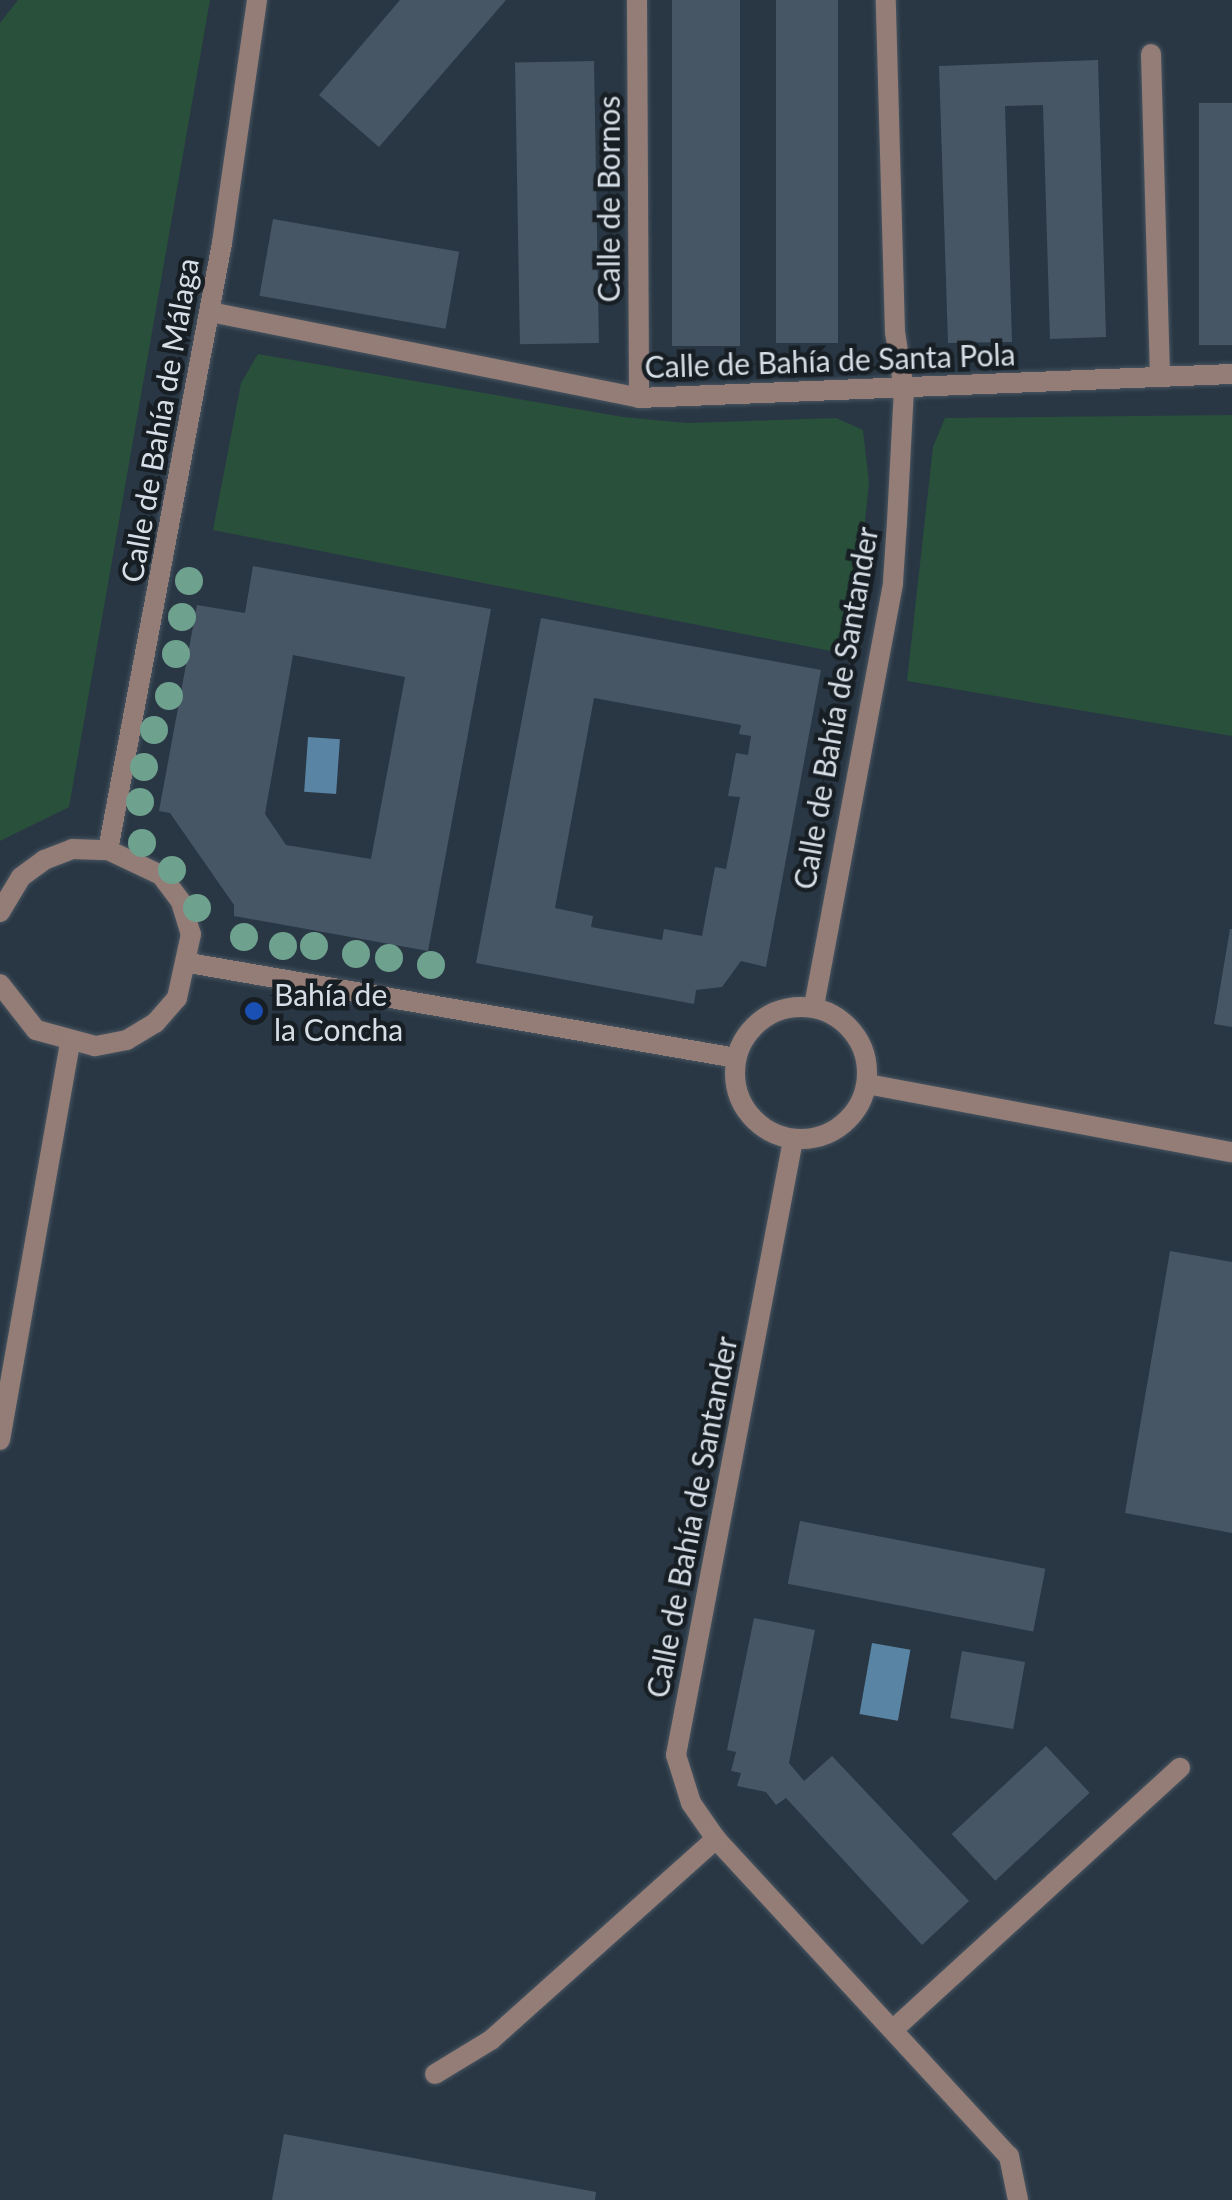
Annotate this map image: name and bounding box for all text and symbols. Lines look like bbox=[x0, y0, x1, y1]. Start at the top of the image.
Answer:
street label: Calle de Bornos bbox=[590, 96, 626, 302]
street label: Calle de Bahía de Málaga bbox=[113, 255, 205, 585]
street label: Calle de Bahía de Santa Pola bbox=[644, 336, 1016, 384]
street label: Calle de Bahía de Santander bbox=[785, 524, 885, 892]
place label: Bahía de la Concha bbox=[274, 976, 403, 1046]
marker: Bahía de la Concha bbox=[243, 1000, 265, 1022]
street label: Calle de Bahía de Santander bbox=[638, 1333, 744, 1701]

